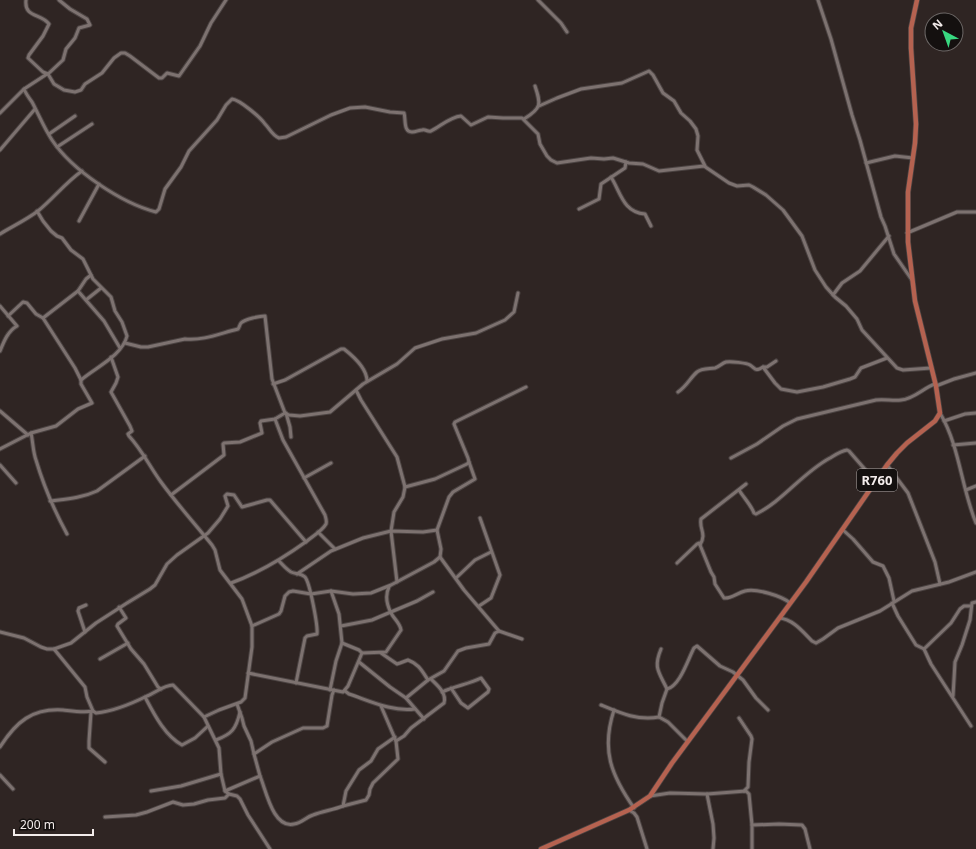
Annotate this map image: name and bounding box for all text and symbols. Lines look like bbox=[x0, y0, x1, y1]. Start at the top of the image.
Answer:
north arrow bbox=[924, 12, 964, 52]
text: N bbox=[929, 15, 945, 33]
road number: R760 bbox=[857, 469, 897, 491]
scale bar bbox=[14, 811, 93, 837]
text: 200 m bbox=[20, 816, 55, 833]

